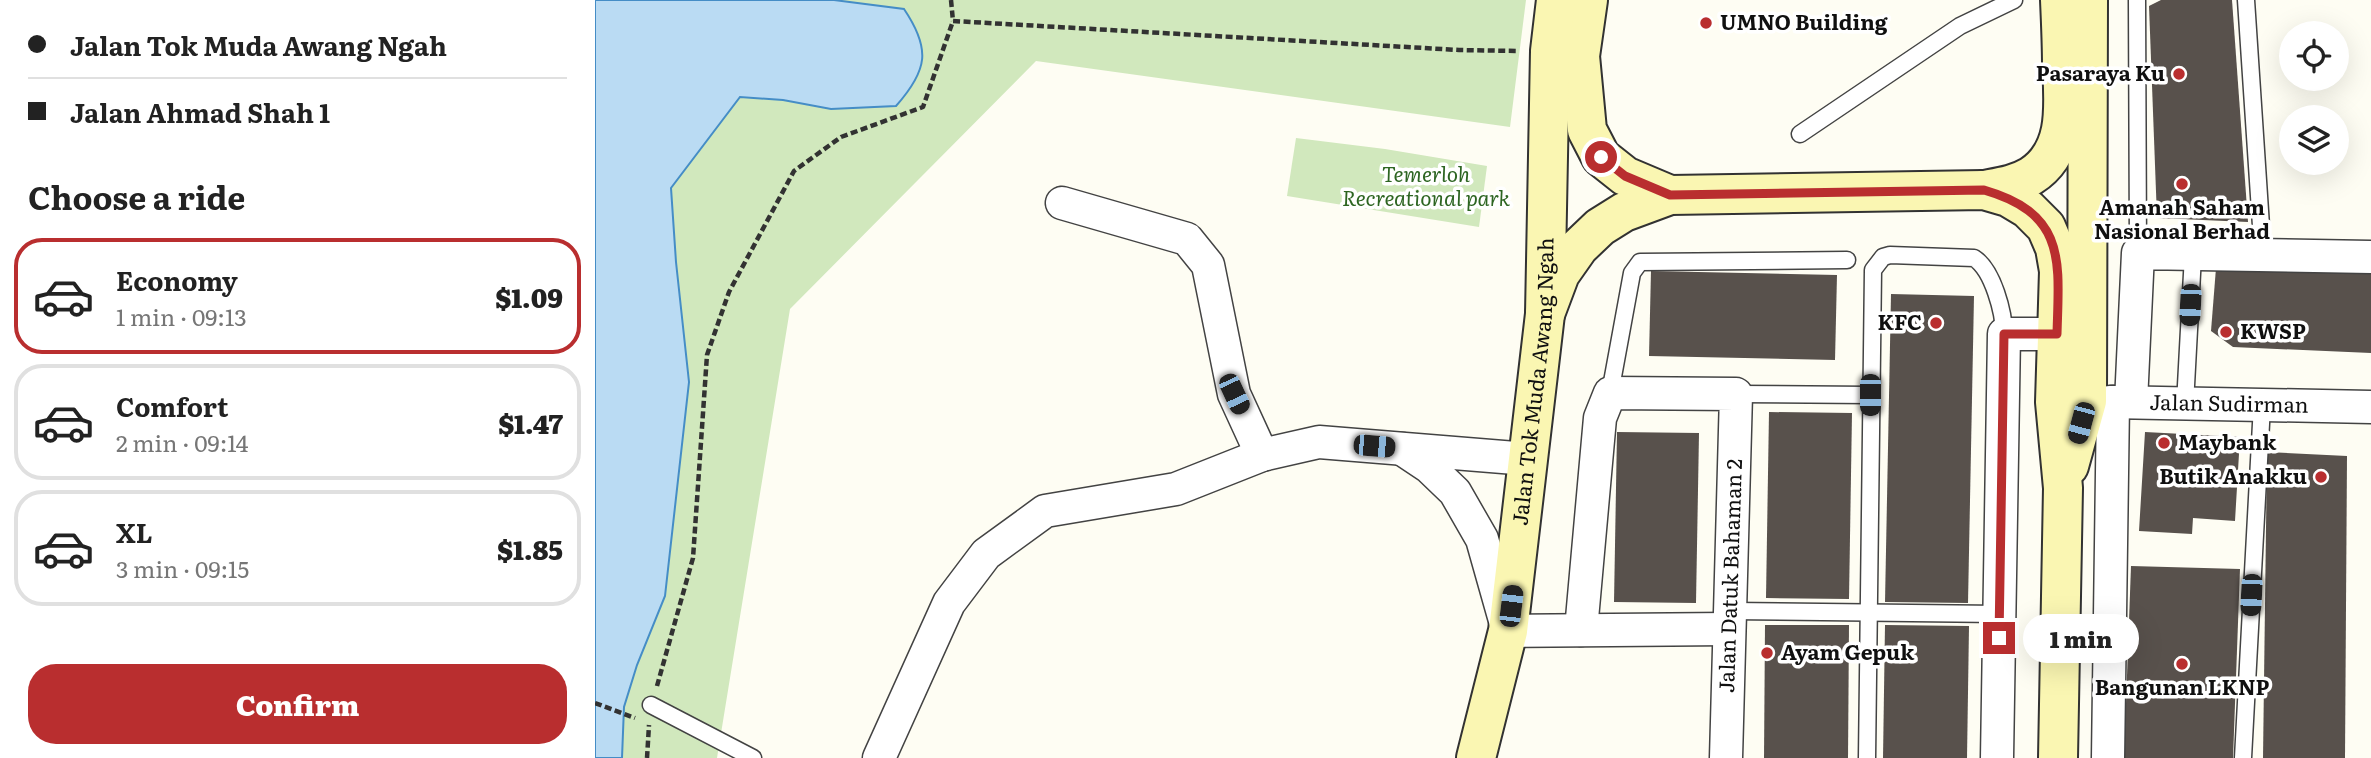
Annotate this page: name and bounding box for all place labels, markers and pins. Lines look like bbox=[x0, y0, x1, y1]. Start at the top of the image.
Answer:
place label: UMNO Building bbox=[1720, 5, 1888, 36]
marker: UMNO Building bbox=[1698, 15, 1714, 31]
place label: Pasaraya Ku bbox=[2036, 56, 2165, 87]
marker: Pasaraya Ku bbox=[2171, 66, 2187, 82]
marker: Amanah Saham Nasional Berhad bbox=[2174, 176, 2190, 192]
place label: Amanah Saham Nasional Berhad bbox=[2094, 190, 2270, 245]
place label: KFC bbox=[1878, 305, 1922, 336]
place label: KWSP bbox=[2240, 314, 2306, 345]
marker: KFC bbox=[1928, 315, 1944, 331]
marker: KWSP bbox=[2218, 324, 2234, 340]
place label: Maybank bbox=[2178, 425, 2277, 456]
marker: Maybank bbox=[2156, 435, 2172, 451]
place label: Butik Anakku bbox=[2159, 459, 2307, 490]
marker: Butik Anakku bbox=[2313, 469, 2329, 485]
place label: Ayam Gepuk bbox=[1781, 635, 1915, 666]
marker: Ayam Gepuk bbox=[1759, 645, 1775, 661]
marker: Bangunan LKNP bbox=[2174, 656, 2190, 672]
place label: Bangunan LKNP bbox=[2095, 670, 2270, 701]

